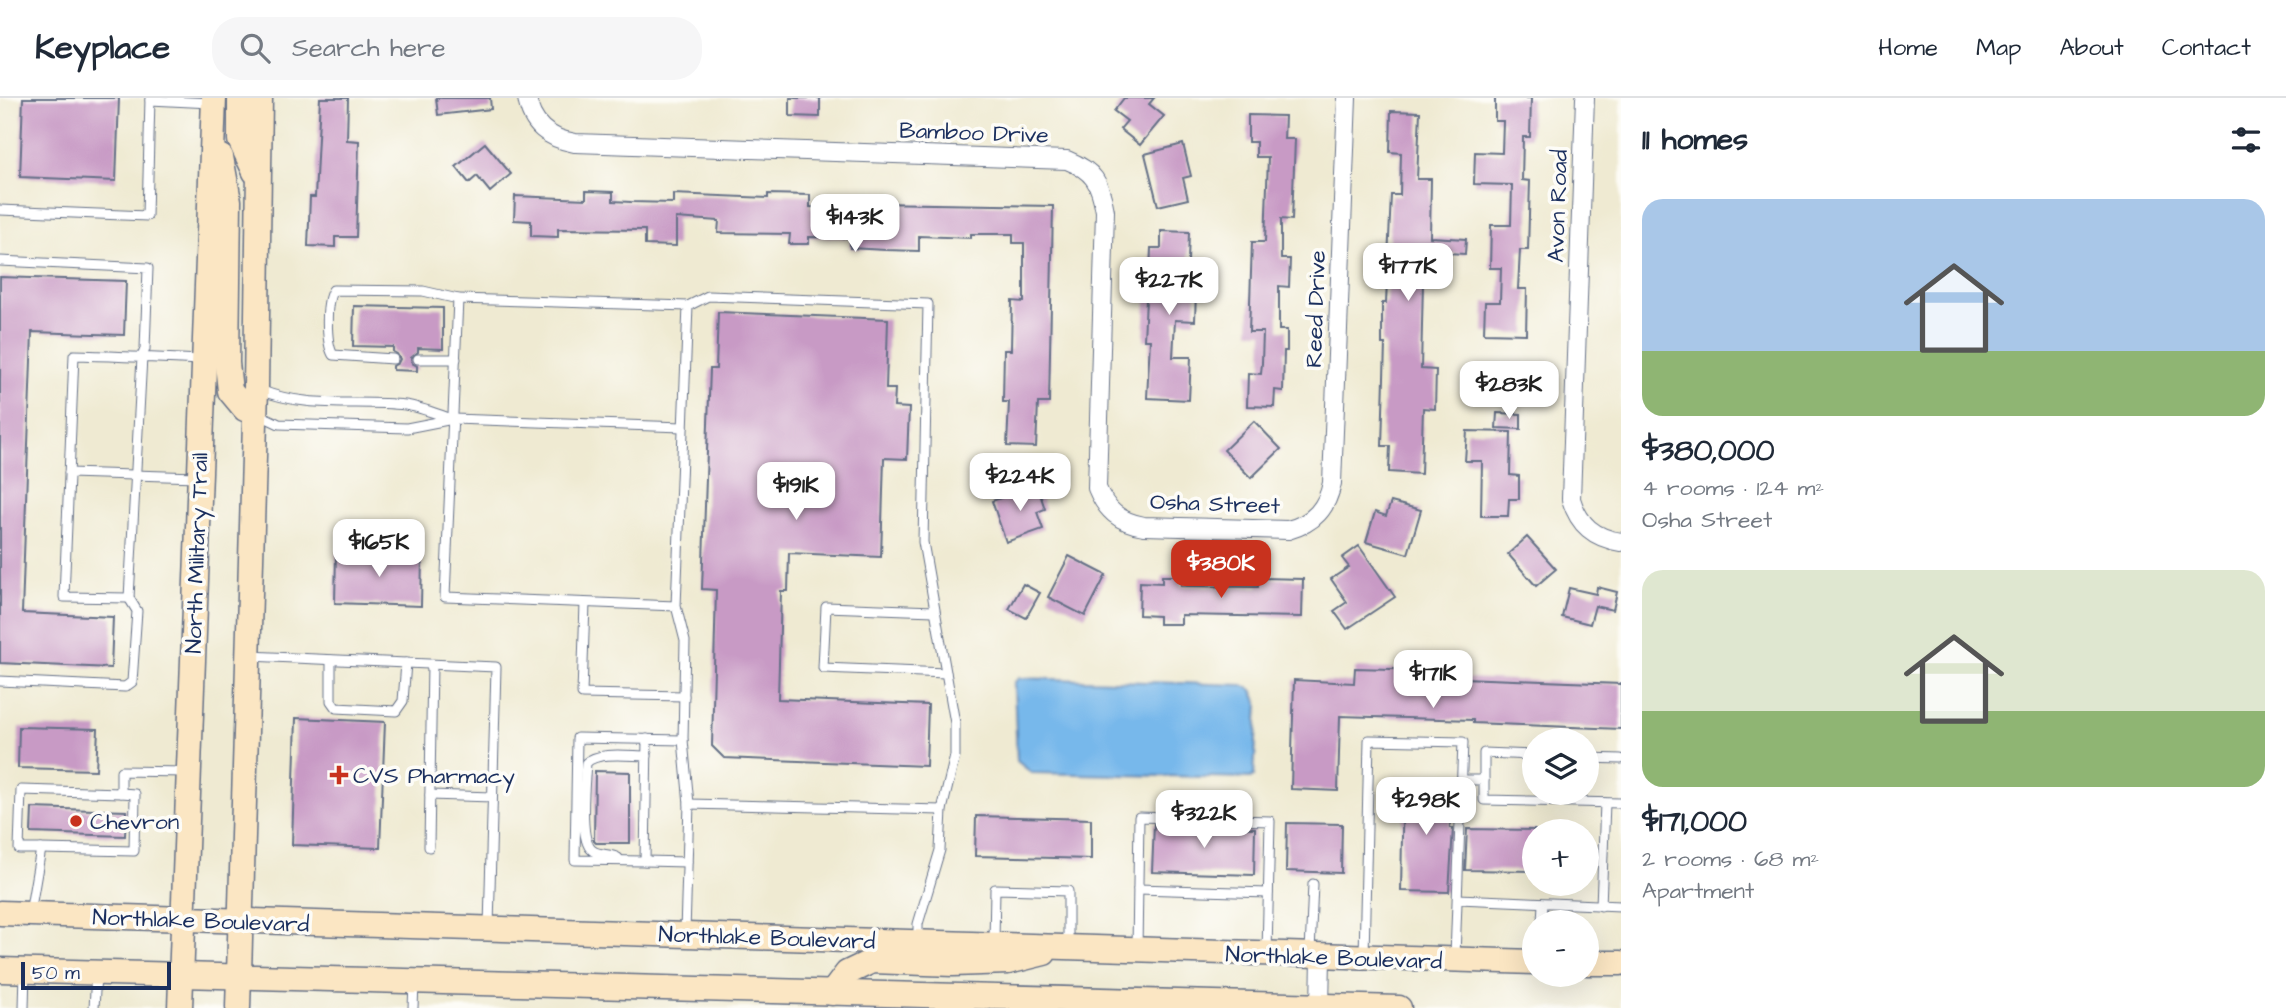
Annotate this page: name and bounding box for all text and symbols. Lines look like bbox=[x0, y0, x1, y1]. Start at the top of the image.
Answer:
search box bbox=[212, 17, 702, 80]
text: Keyplace bbox=[35, 25, 170, 71]
icon: search bbox=[236, 29, 274, 67]
text: Search here bbox=[292, 30, 445, 66]
text: Home bbox=[1878, 31, 1938, 65]
text: Map bbox=[1976, 31, 2021, 65]
text: About bbox=[2059, 31, 2124, 65]
text: Contact bbox=[2162, 31, 2251, 65]
street label: Bamboo Drive bbox=[899, 114, 1049, 152]
text: 11 homes bbox=[1642, 119, 1748, 161]
icon: filters bbox=[2227, 121, 2265, 159]
street label: Avon Road bbox=[1540, 149, 1576, 263]
pin: $143K bbox=[806, 194, 904, 254]
text: $143K bbox=[826, 201, 884, 233]
pin: $177K bbox=[1359, 244, 1457, 303]
icon: home bbox=[1891, 245, 2017, 371]
street label: Reed Drive bbox=[1298, 250, 1334, 368]
text: $177K bbox=[1379, 250, 1437, 282]
pin: $227K bbox=[1120, 258, 1218, 317]
text: $227K bbox=[1135, 264, 1203, 296]
pin: $283K bbox=[1460, 362, 1558, 421]
text: $283K bbox=[1476, 368, 1542, 400]
text: $380,000 bbox=[1642, 430, 1774, 472]
street label: North Military Trail bbox=[178, 452, 217, 654]
pin: $224K bbox=[971, 454, 1069, 513]
text: $224K bbox=[986, 460, 1054, 492]
pin: $191K bbox=[747, 462, 845, 522]
text: $191K bbox=[773, 469, 819, 501]
text: 4 rooms · 124 m² bbox=[1642, 472, 1824, 504]
street label: Osha Street bbox=[1149, 486, 1281, 522]
text: Osha Street bbox=[1642, 504, 1772, 536]
pin: $165K bbox=[330, 519, 428, 579]
text: $165K bbox=[349, 526, 409, 558]
pin: $380K bbox=[1172, 540, 1270, 600]
text: $380K bbox=[1187, 547, 1255, 579]
icon: home bbox=[1891, 616, 2017, 742]
pin: $171K bbox=[1384, 650, 1482, 710]
text: $171K bbox=[1410, 657, 1456, 689]
map controls bbox=[1522, 728, 1599, 987]
button: layers bbox=[1522, 728, 1599, 805]
place label: CVS Pharmacy bbox=[353, 760, 515, 793]
marker: CVS Pharmacy bbox=[331, 767, 347, 783]
pin: $298K bbox=[1377, 778, 1475, 837]
text: $298K bbox=[1392, 784, 1460, 816]
pin: $322K bbox=[1155, 790, 1253, 850]
text: $322K bbox=[1172, 797, 1236, 829]
text: $171,000 bbox=[1642, 801, 1747, 843]
place label: Chevron bbox=[90, 806, 179, 838]
marker: Chevron bbox=[68, 813, 84, 829]
button: + bbox=[1522, 819, 1599, 896]
text: 2 rooms · 68 m² bbox=[1642, 843, 1819, 875]
text: Apartment bbox=[1642, 875, 1754, 907]
street label: Northlake Boulevard bbox=[92, 901, 310, 941]
button: − bbox=[1522, 910, 1599, 987]
street label: Northlake Boulevard bbox=[658, 918, 876, 958]
street label: Northlake Boulevard bbox=[1225, 938, 1443, 978]
scale bar bbox=[21, 959, 172, 991]
text: 50 m bbox=[32, 960, 80, 987]

